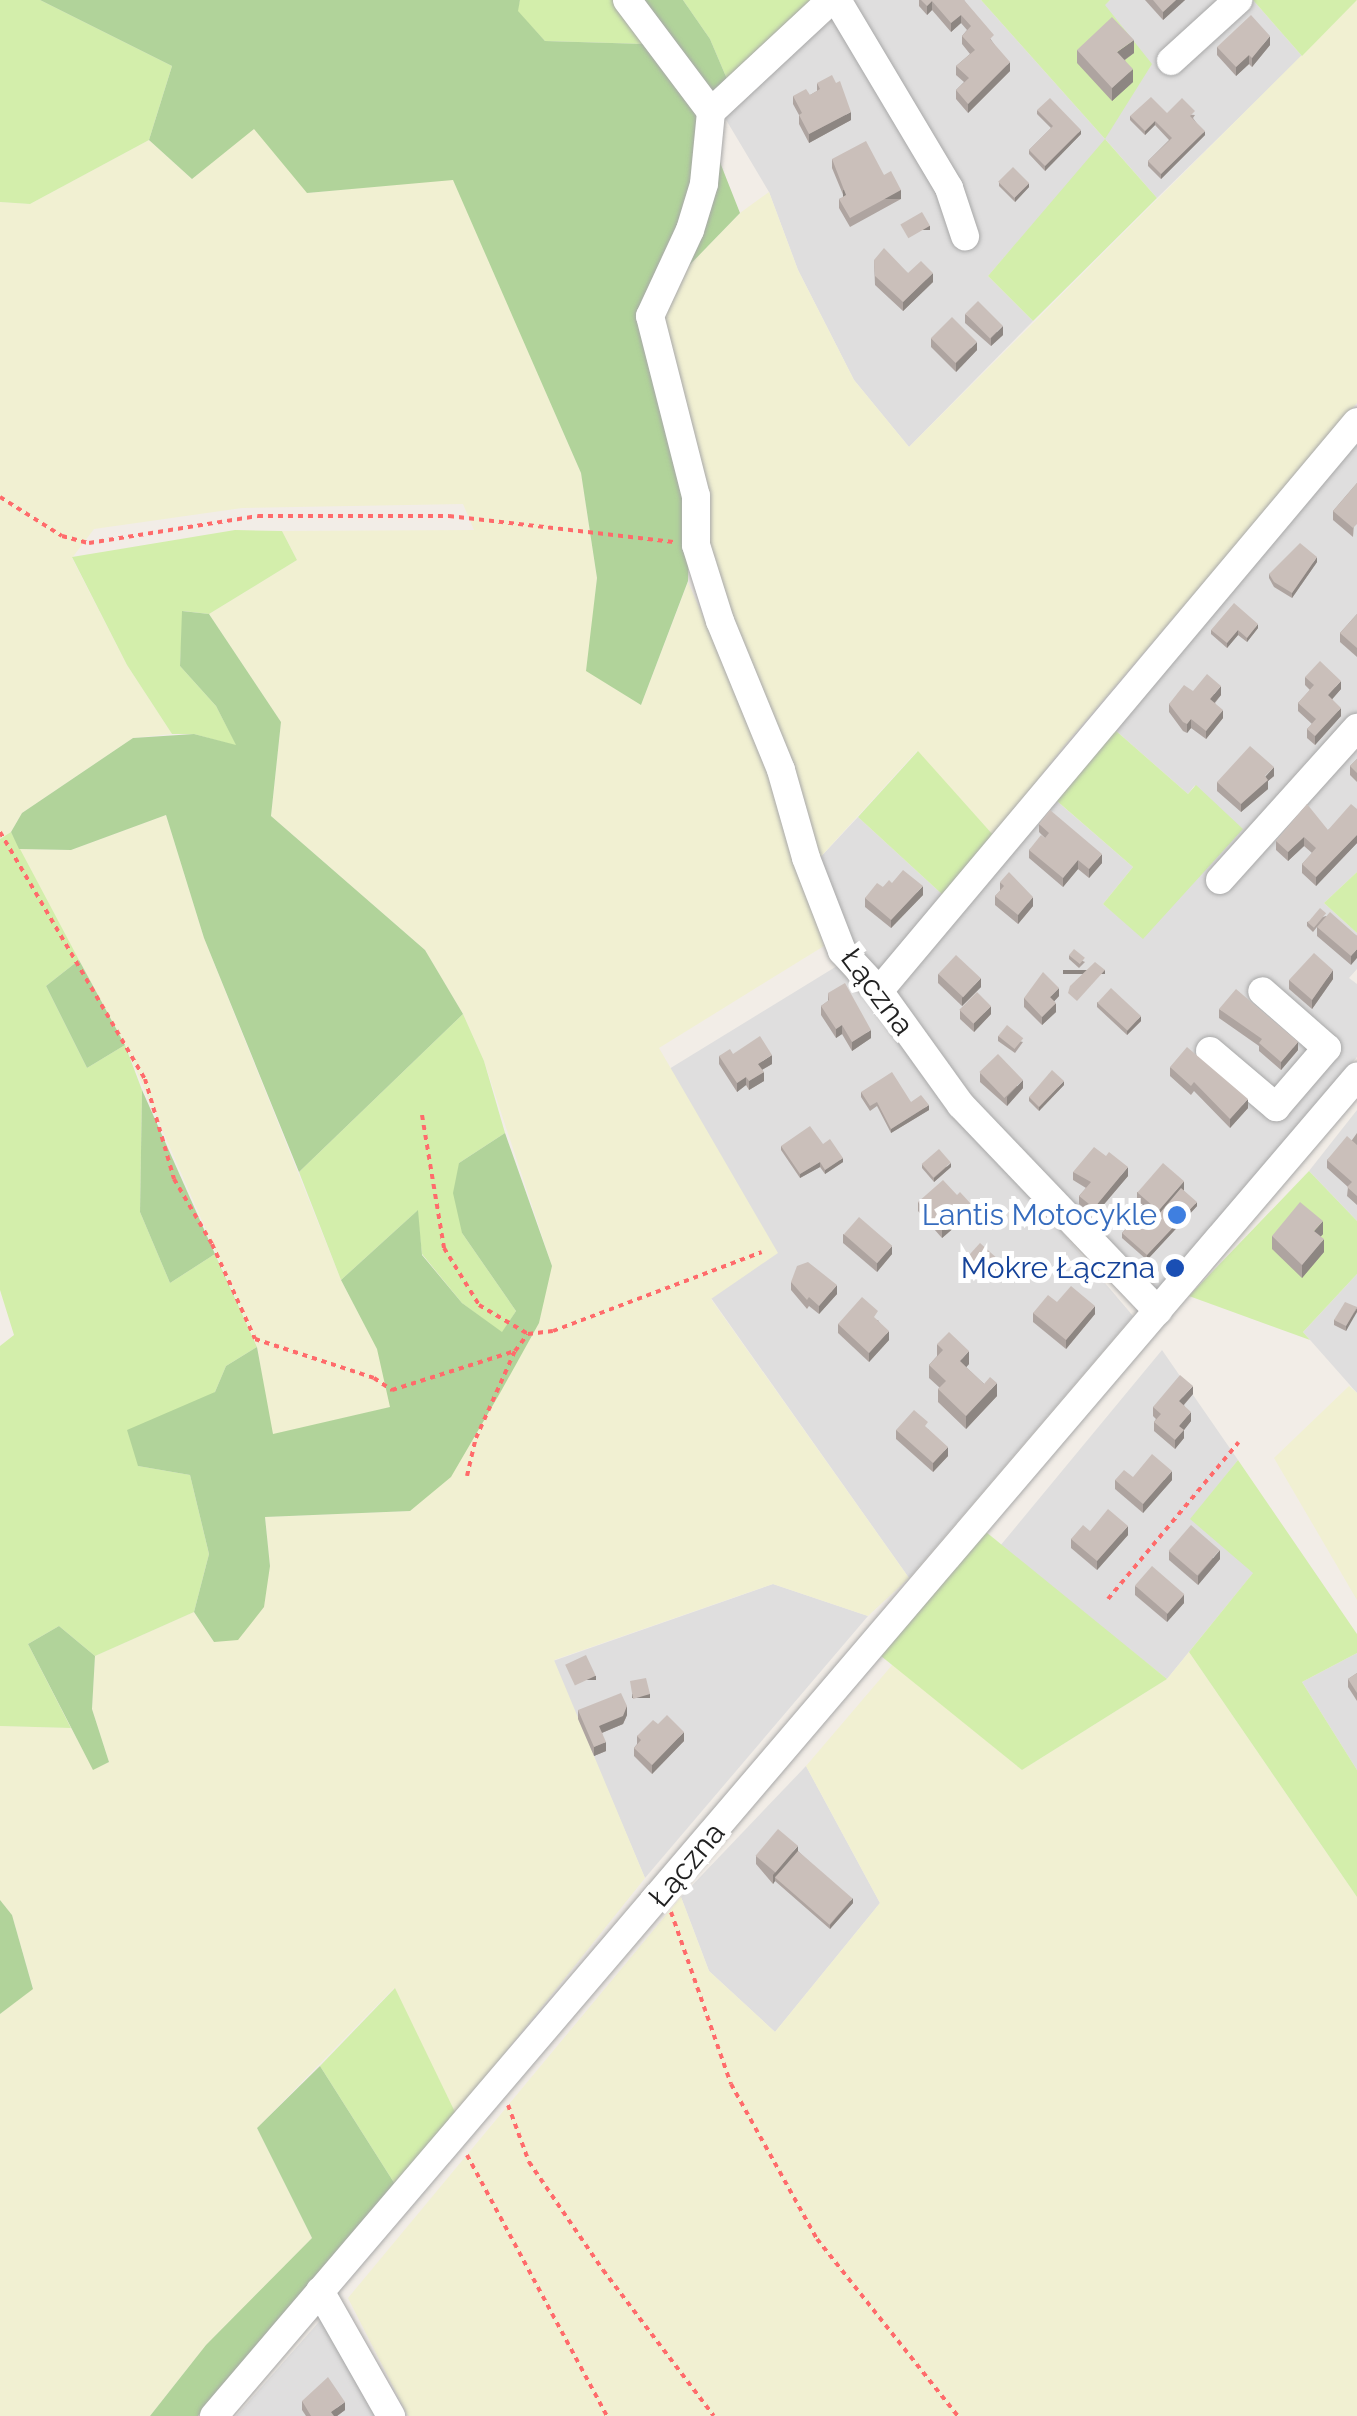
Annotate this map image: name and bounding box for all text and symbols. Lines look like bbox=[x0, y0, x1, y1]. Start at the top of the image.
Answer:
street label: Łączna bbox=[833, 942, 921, 1042]
place label: Lantis Motocykle bbox=[922, 1197, 1157, 1233]
marker: Lantis Motocykle bbox=[1166, 1204, 1188, 1226]
place label: Mokre Łączna bbox=[961, 1250, 1155, 1286]
marker: Mokre Łączna bbox=[1164, 1257, 1186, 1279]
street label: Łączna bbox=[641, 1815, 733, 1915]

